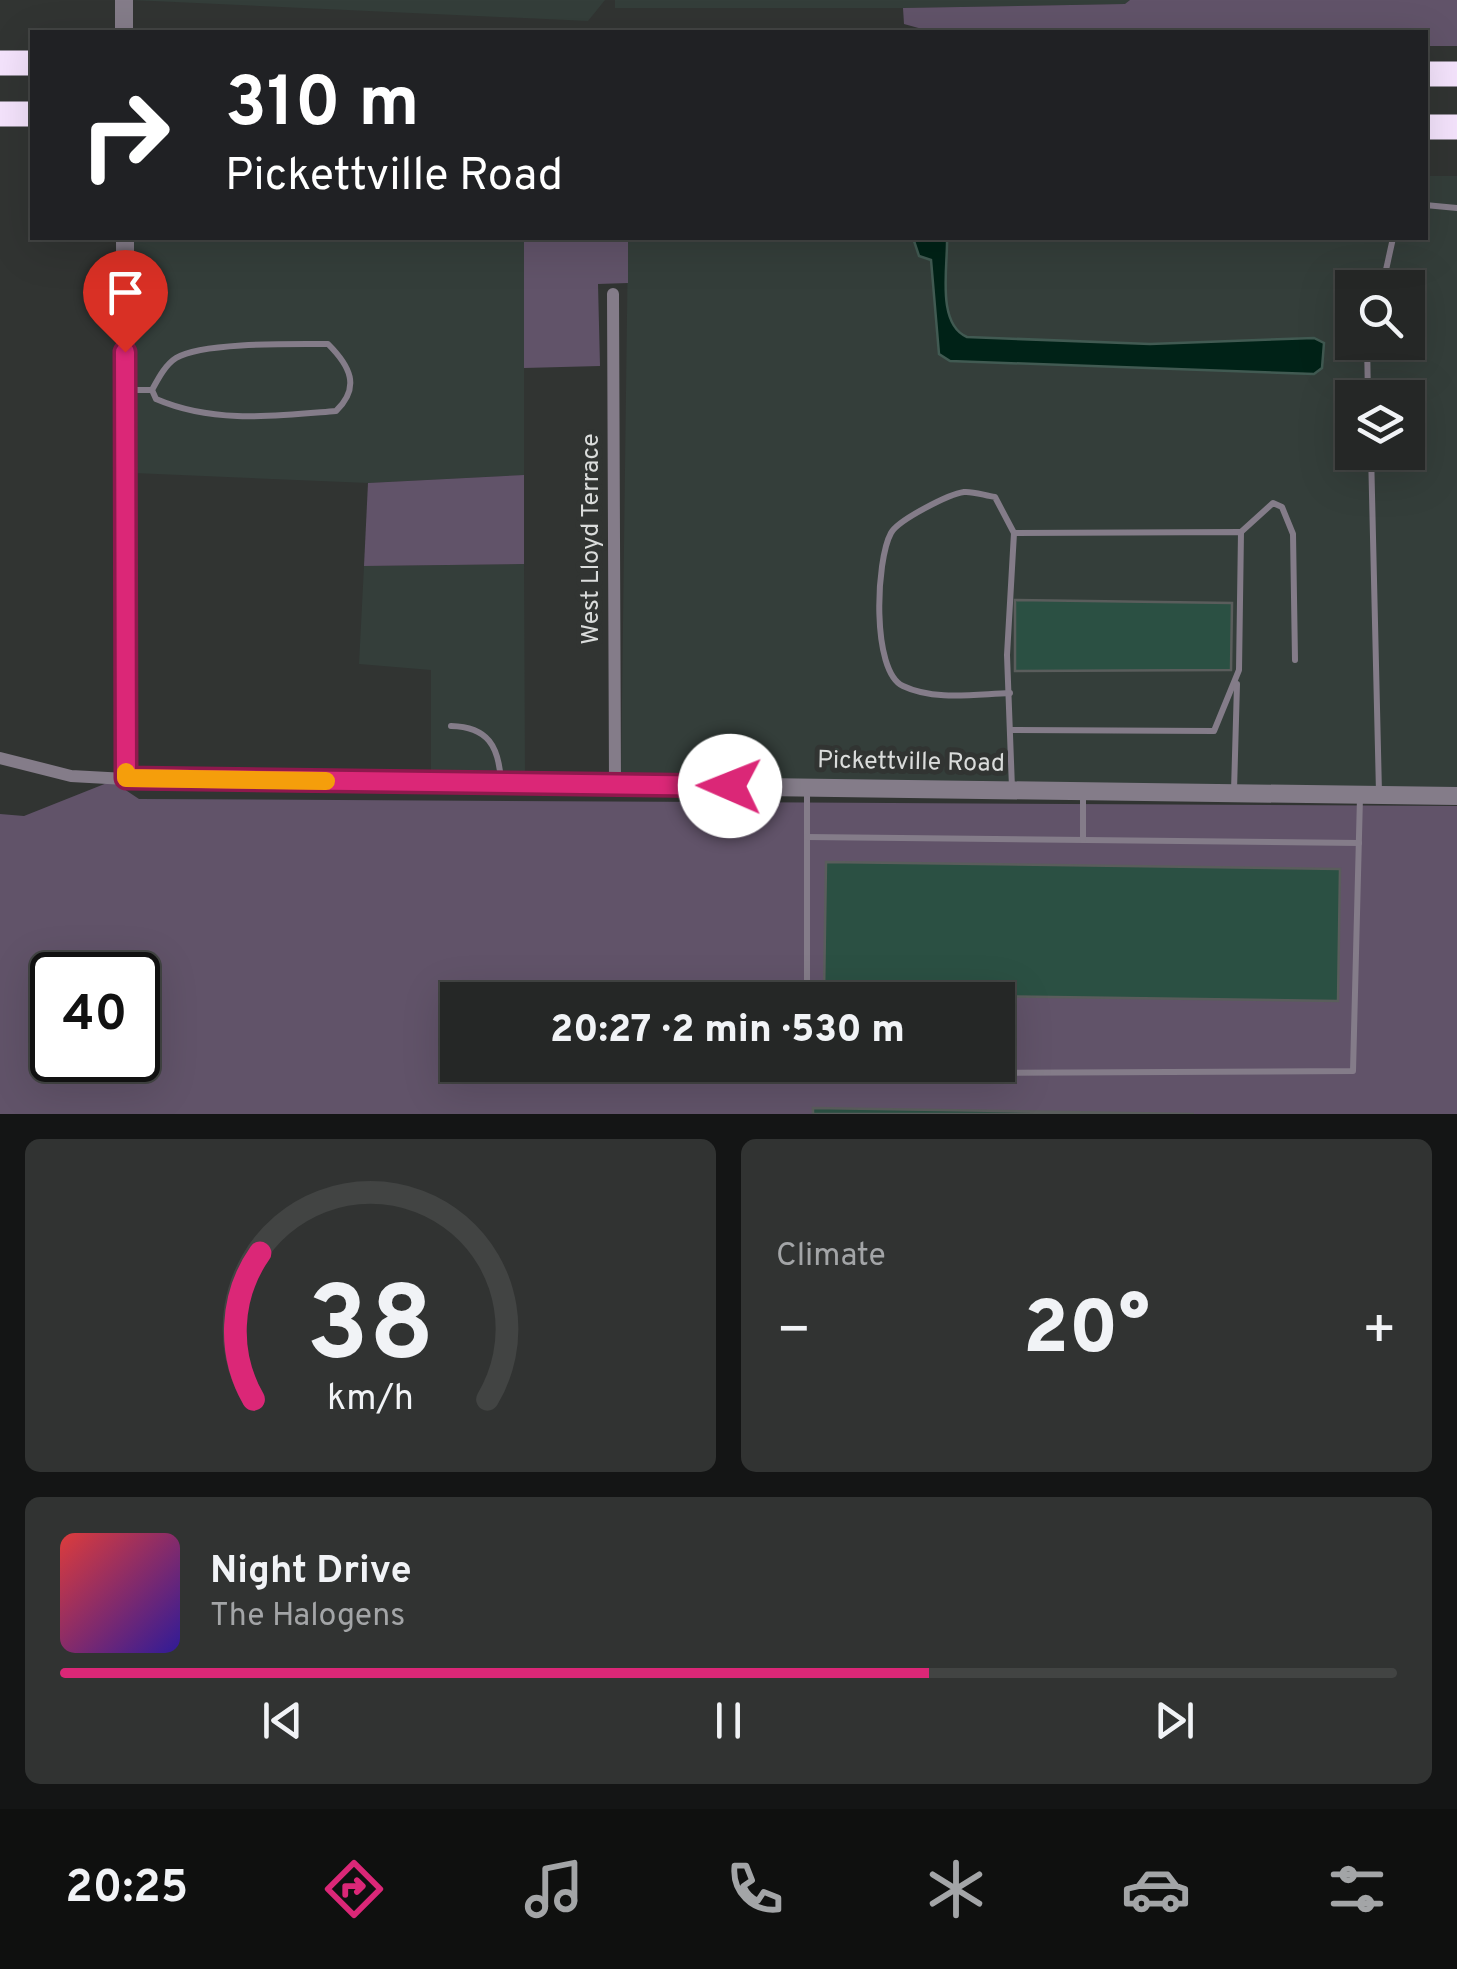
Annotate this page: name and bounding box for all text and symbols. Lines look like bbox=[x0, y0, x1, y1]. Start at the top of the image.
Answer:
text: 310 m bbox=[225, 62, 420, 151]
icon: right bbox=[60, 70, 190, 200]
text: Pickettville Road bbox=[225, 149, 563, 206]
pin bbox=[83, 250, 168, 353]
icon: arrive bbox=[98, 265, 153, 320]
map controls bbox=[1335, 270, 1425, 470]
button: search bbox=[1335, 270, 1425, 360]
button: layers bbox=[1335, 380, 1425, 470]
street label: West Lloyd Terrace bbox=[576, 433, 608, 645]
position arrow bbox=[678, 734, 782, 838]
street label: Pickettville Road bbox=[817, 745, 1005, 781]
speed limit sign: 40 bbox=[30, 952, 160, 1082]
text: 20:27 · 2 min · 530 m bbox=[550, 1007, 905, 1056]
text: Climate bbox=[776, 1237, 886, 1277]
text: 38 bbox=[307, 1265, 434, 1397]
text: 20° bbox=[1023, 1285, 1150, 1380]
text: − bbox=[776, 1298, 811, 1368]
text: + bbox=[1362, 1298, 1397, 1368]
text: km/h bbox=[327, 1377, 414, 1423]
text: Night Drive bbox=[210, 1548, 412, 1597]
text: The Halogens bbox=[210, 1597, 405, 1637]
icon: previous bbox=[255, 1693, 310, 1748]
icon: pause bbox=[701, 1693, 756, 1748]
icon: next bbox=[1147, 1693, 1202, 1748]
icon: directions bbox=[319, 1854, 389, 1924]
icon: music bbox=[519, 1854, 589, 1924]
icon: phone bbox=[720, 1854, 790, 1924]
icon: climate bbox=[921, 1854, 991, 1924]
icon: car bbox=[1121, 1854, 1191, 1924]
icon: filters bbox=[1322, 1854, 1392, 1924]
text: 20:25 bbox=[65, 1861, 188, 1918]

